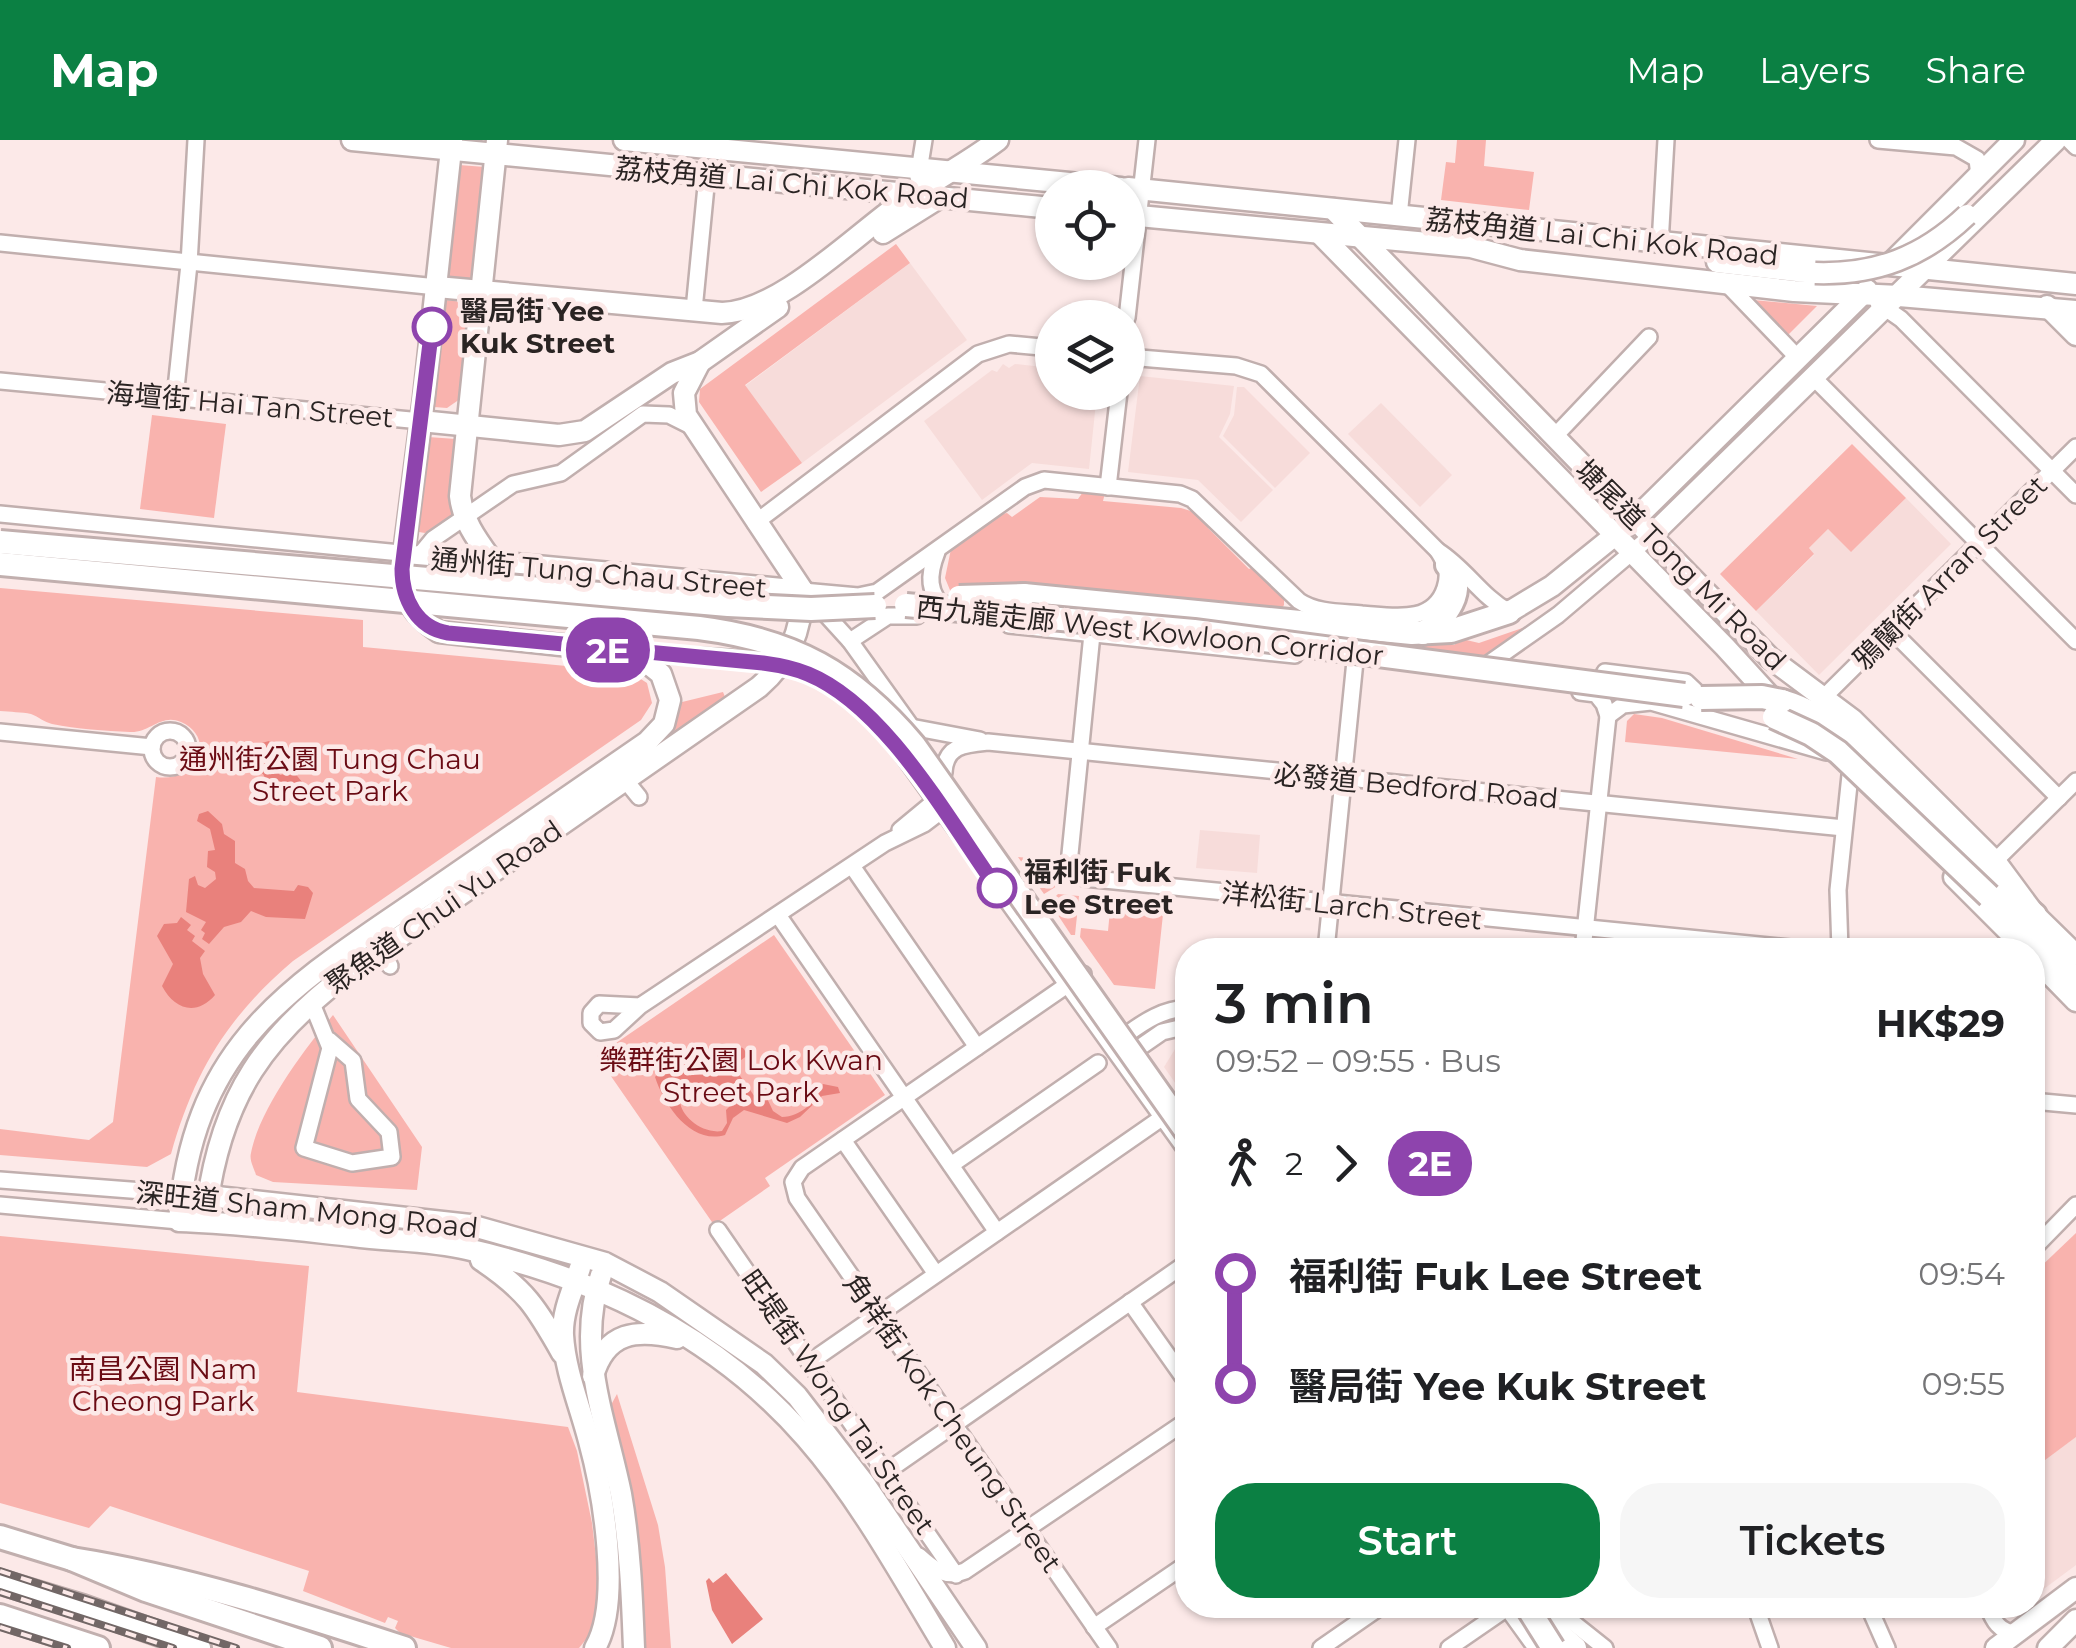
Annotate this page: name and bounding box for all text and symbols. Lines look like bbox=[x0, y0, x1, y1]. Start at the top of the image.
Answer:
text: Map bbox=[50, 41, 159, 99]
text: Map bbox=[1626, 49, 1704, 92]
text: Layers bbox=[1759, 49, 1870, 92]
text: Share bbox=[1925, 49, 2026, 92]
street label: 荔枝角道 Lai Chi Kok Road bbox=[614, 151, 970, 215]
map controls bbox=[1035, 170, 1145, 410]
button: locate bbox=[1035, 170, 1145, 280]
street label: 荔枝角道 Lai Chi Kok Road bbox=[1424, 202, 1780, 272]
place label: 醫局街 Yee Kuk Street bbox=[460, 294, 615, 360]
button: layers bbox=[1035, 300, 1145, 410]
marker: 醫局街 Yee Kuk Street bbox=[413, 308, 451, 346]
street label: 海壇街 Hai Tan Street bbox=[105, 376, 395, 434]
street label: 塘尾道 Tong Mi Road bbox=[1569, 453, 1793, 677]
street label: 鴉蘭街 Arran Street bbox=[1846, 468, 2054, 676]
street label: 通州街 Tung Chau Street bbox=[429, 541, 769, 605]
street label: 西九龍走廊 West Kowloon Corridor bbox=[914, 590, 1386, 672]
line badge: 2E bbox=[563, 618, 653, 682]
text: 2E bbox=[586, 629, 630, 672]
park label: 通州街公園 Tung Chau Street Park bbox=[179, 742, 481, 808]
street label: 必發道 Bedford Road bbox=[1272, 757, 1560, 815]
street label: 聚魚道 Chui Yu Road bbox=[320, 813, 568, 1001]
place label: 福利街 Fuk Lee Street bbox=[1024, 855, 1173, 921]
marker: 福利街 Fuk Lee Street bbox=[978, 869, 1016, 907]
street label: 洋松街 Larch Street bbox=[1220, 875, 1484, 937]
text: 3 min bbox=[1215, 970, 1374, 1037]
text: HK$29 bbox=[1876, 1000, 2005, 1047]
text: 09:52 – 09:55 · Bus bbox=[1215, 1041, 1501, 1080]
park label: 樂群街公園 Lok Kwan Street Park bbox=[599, 1043, 883, 1109]
icon: walk bbox=[1215, 1136, 1270, 1191]
icon: forward bbox=[1318, 1136, 1373, 1191]
text: 2E bbox=[1408, 1142, 1452, 1185]
text: 2 bbox=[1285, 1144, 1303, 1183]
street label: 深旺道 Sham Mong Road bbox=[134, 1175, 480, 1245]
text: 福利街 Fuk Lee Street bbox=[1289, 1253, 1702, 1300]
text: 09:54 bbox=[1918, 1254, 2005, 1293]
street label: 旺堤街 Wong Tai Street bbox=[734, 1263, 942, 1541]
street label: 角祥街 Kok Cheung Street bbox=[837, 1267, 1069, 1579]
park label: 南昌公園 Nam Cheong Park bbox=[69, 1352, 257, 1418]
text: 醫局街 Yee Kuk Street bbox=[1289, 1363, 1706, 1410]
text: 09:55 bbox=[1921, 1364, 2005, 1403]
button: Start bbox=[1215, 1483, 1600, 1598]
button: Tickets bbox=[1620, 1483, 2005, 1598]

